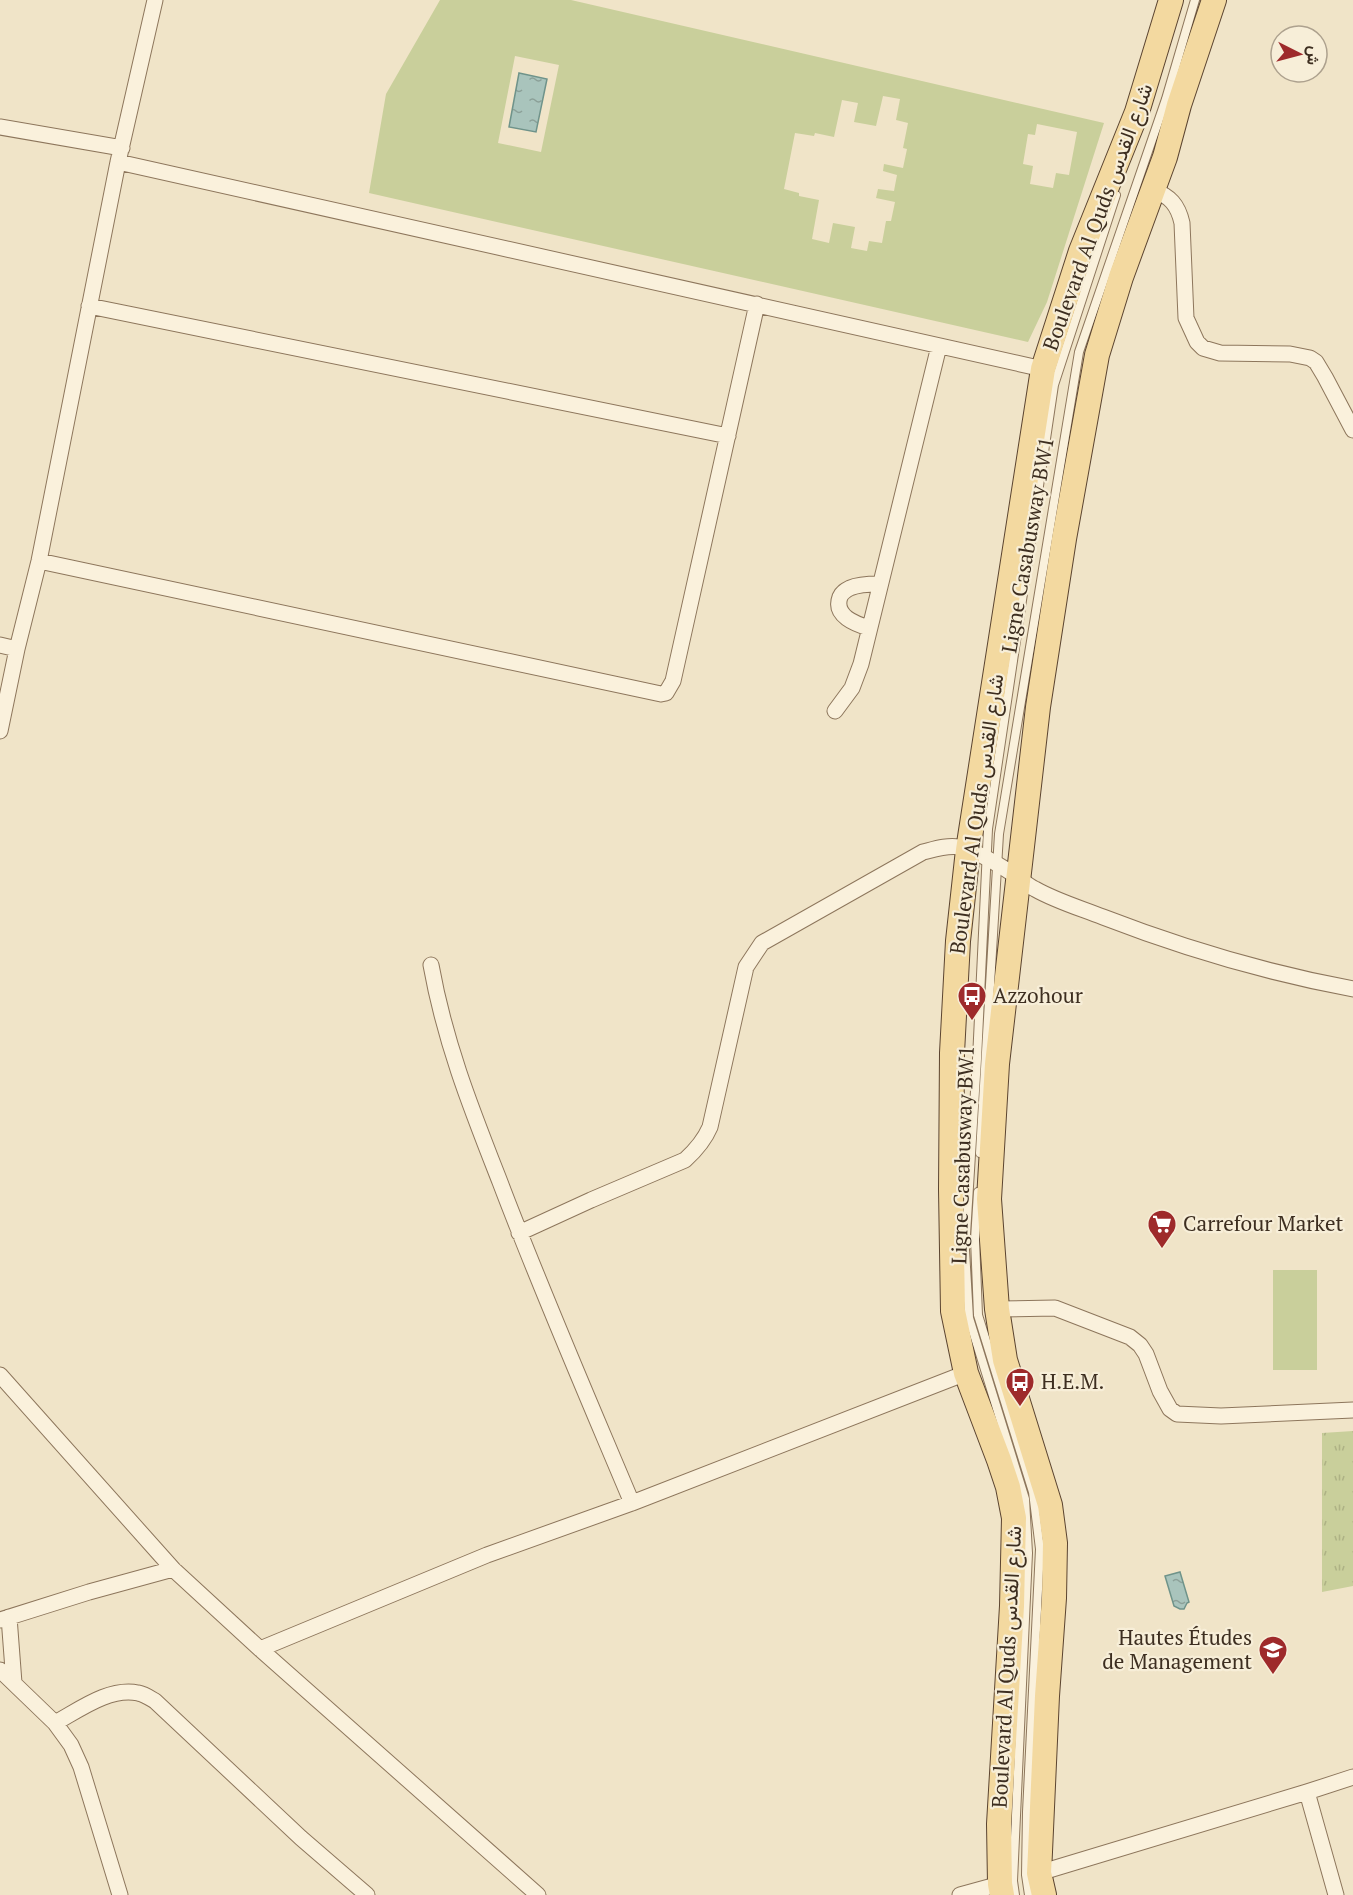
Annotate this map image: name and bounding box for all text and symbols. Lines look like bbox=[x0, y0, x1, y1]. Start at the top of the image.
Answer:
north arrow bbox=[1269, 24, 1329, 84]
text: ش bbox=[1302, 45, 1326, 66]
street label: Boulevard Al Quds شارع القدس bbox=[1036, 79, 1159, 355]
street label: Ligne Casabusway BW1 bbox=[994, 435, 1060, 655]
street label: Boulevard Al Quds شارع القدس bbox=[942, 672, 1011, 956]
bus stop icon: Azzohour bbox=[956, 980, 988, 1022]
place label: Azzohour bbox=[993, 981, 1083, 1009]
street label: Ligne Casabusway BW1 bbox=[944, 1045, 980, 1265]
supermarket icon: Carrefour Market bbox=[1146, 1208, 1178, 1250]
place label: Carrefour Market bbox=[1183, 1209, 1343, 1237]
bus stop icon: H.E.M. bbox=[1004, 1366, 1036, 1408]
place label: H.E.M. bbox=[1041, 1367, 1104, 1395]
street label: Boulevard Al Quds شارع القدس bbox=[985, 1525, 1028, 1809]
place label: Hautes Études de Management bbox=[1102, 1623, 1252, 1675]
school or university icon: Hautes Études de Management bbox=[1257, 1634, 1289, 1676]

